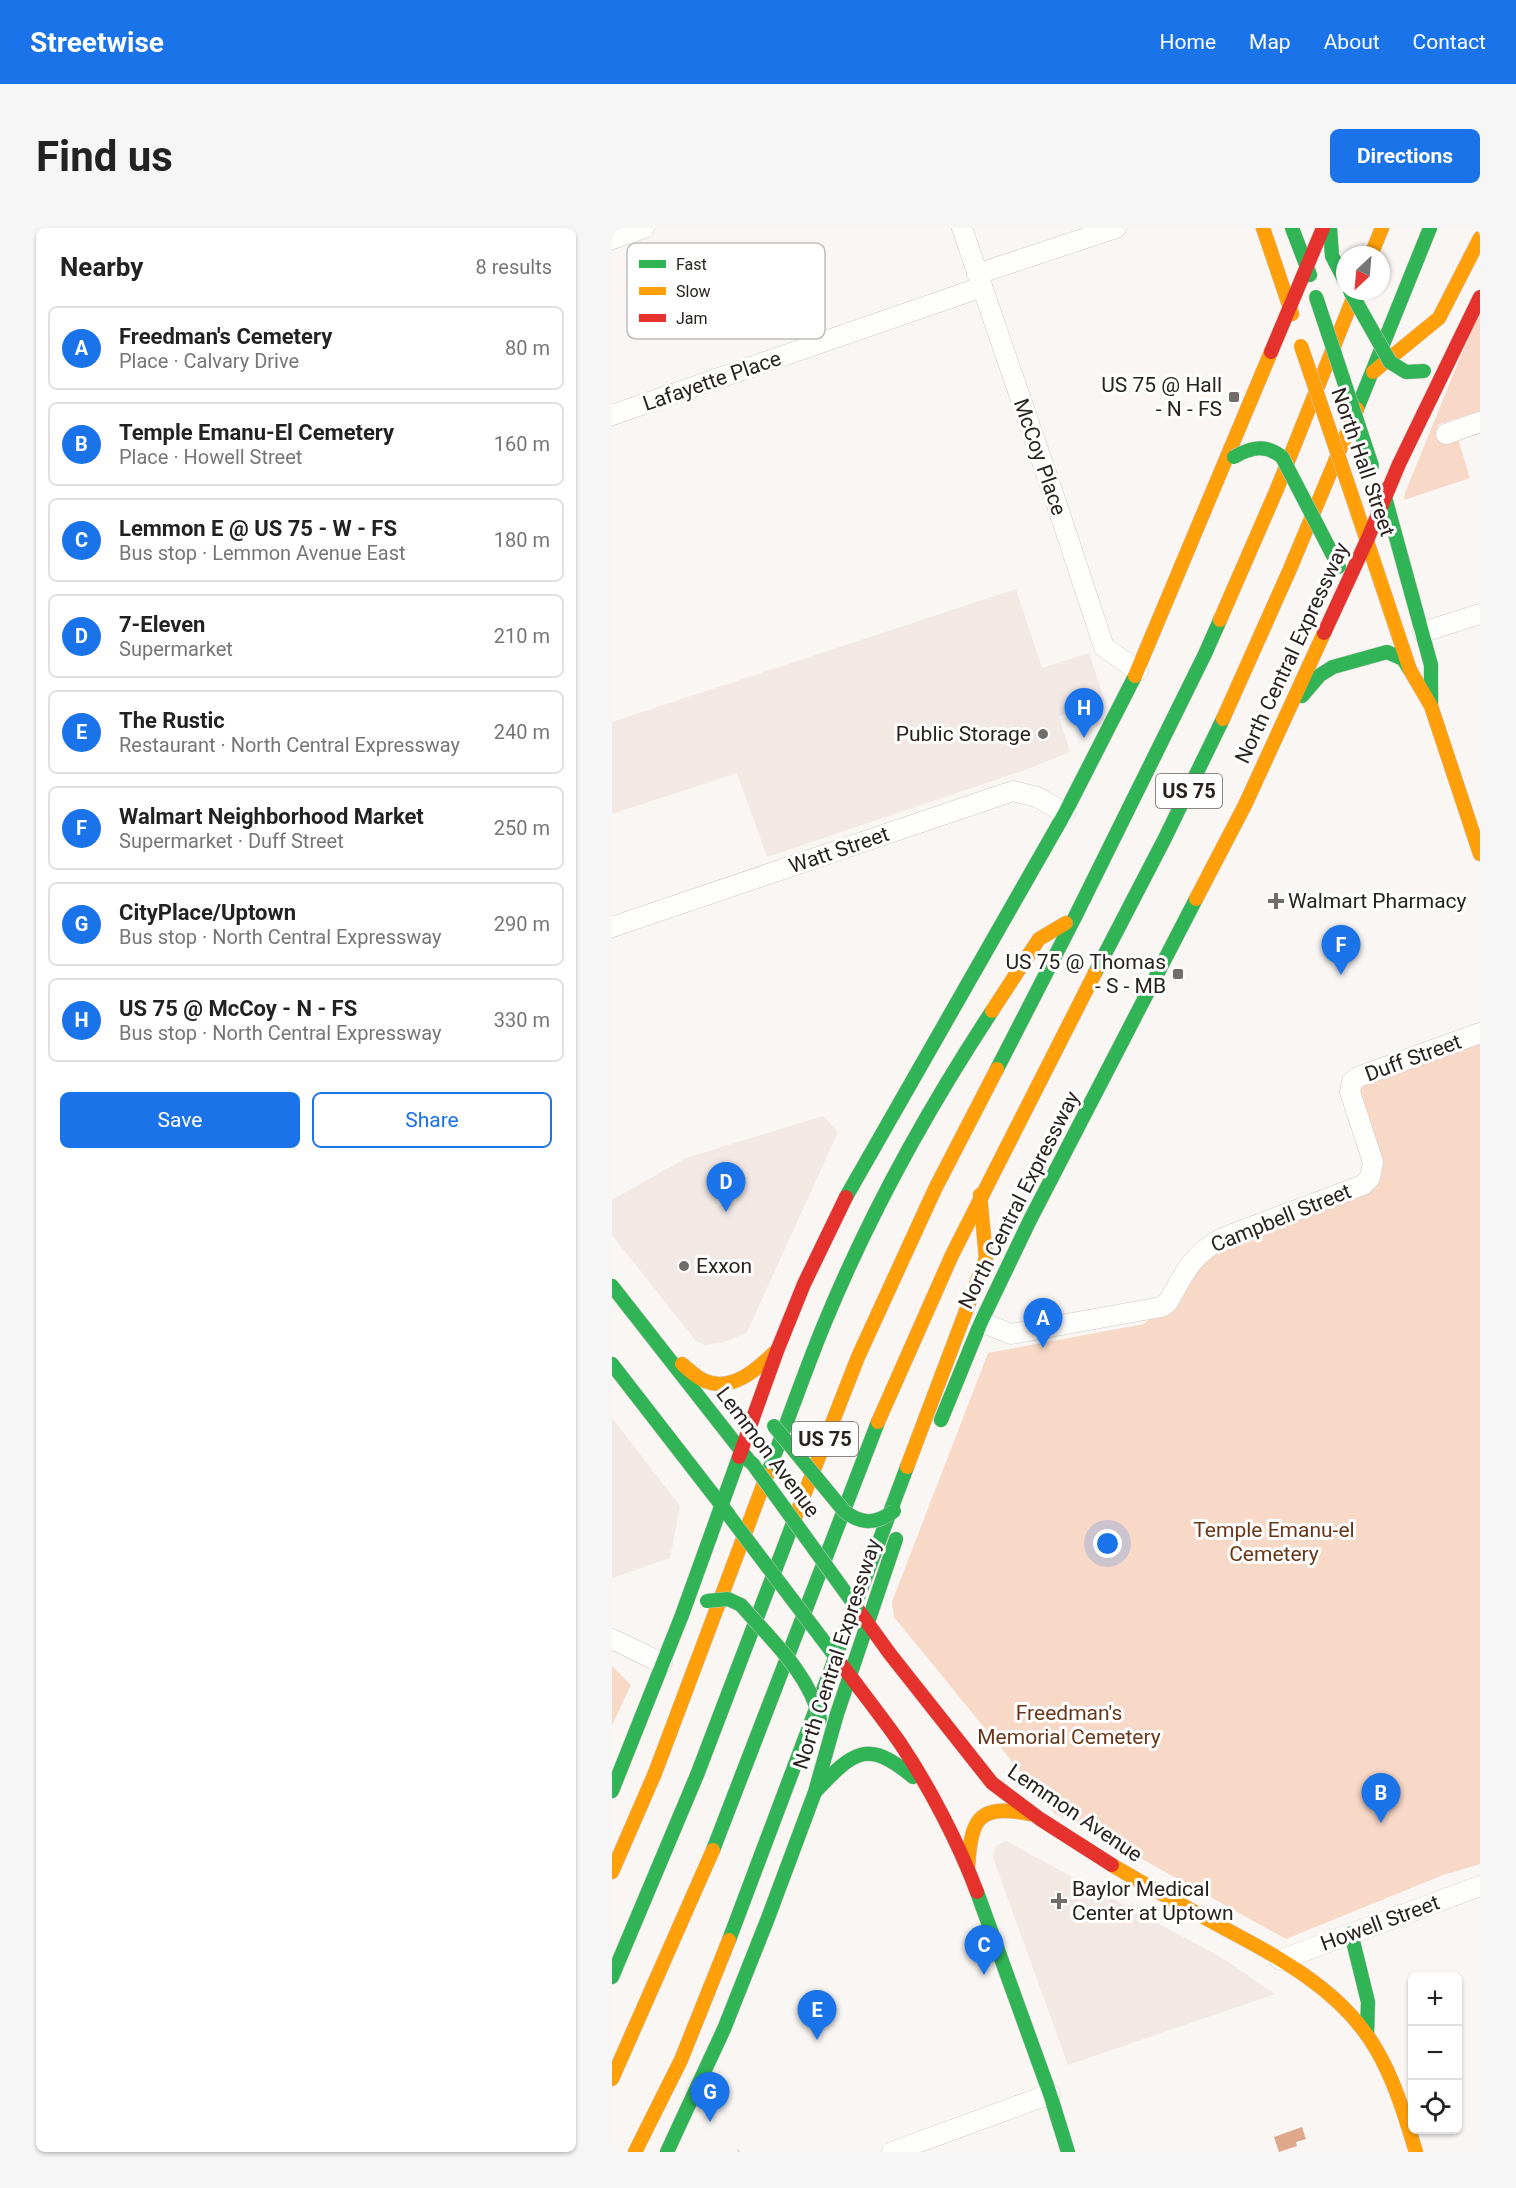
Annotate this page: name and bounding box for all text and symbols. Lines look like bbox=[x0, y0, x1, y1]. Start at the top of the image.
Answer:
text: Streetwise bbox=[30, 26, 164, 59]
text: Home bbox=[1160, 30, 1216, 54]
text: Map bbox=[1249, 30, 1291, 54]
text: About bbox=[1324, 30, 1380, 54]
text: Contact bbox=[1413, 30, 1486, 54]
button: Directions bbox=[1330, 129, 1480, 183]
text: Find us bbox=[36, 132, 173, 181]
legend bbox=[627, 243, 825, 339]
north arrow bbox=[1336, 246, 1390, 300]
text: Nearby bbox=[60, 252, 143, 282]
text: 8 results bbox=[476, 255, 552, 279]
text: Fast bbox=[676, 255, 707, 274]
text: Slow bbox=[676, 282, 711, 301]
text: Jam bbox=[676, 309, 708, 328]
text: Freedman's Cemetery bbox=[119, 324, 332, 349]
text: A bbox=[75, 336, 88, 360]
text: 80 m bbox=[505, 336, 550, 360]
street label: Lafayette Place bbox=[640, 346, 784, 416]
text: Place · Calvary Drive bbox=[119, 349, 299, 373]
place label: US 75 @ Hall - N - FS bbox=[1101, 373, 1222, 421]
street label: North Hall Street bbox=[1326, 385, 1400, 540]
marker: US 75 @ Hall - N - FS bbox=[1227, 390, 1241, 404]
street label: McCoy Place bbox=[1009, 395, 1071, 519]
text: Temple Emanu-El Cemetery bbox=[119, 420, 394, 445]
text: B bbox=[75, 432, 88, 456]
text: 160 m bbox=[494, 432, 550, 456]
text: Place · Howell Street bbox=[119, 445, 302, 469]
text: Lemmon E @ US 75 - W - FS bbox=[119, 516, 397, 541]
text: C bbox=[75, 528, 88, 552]
text: 180 m bbox=[494, 528, 550, 552]
street label: North Central Expressway bbox=[1230, 539, 1354, 767]
text: Bus stop · Lemmon Avenue East bbox=[119, 541, 406, 565]
text: 7-Eleven bbox=[119, 612, 205, 637]
text: D bbox=[75, 624, 88, 648]
text: 210 m bbox=[494, 624, 550, 648]
text: Supermarket bbox=[119, 637, 233, 661]
pin: H bbox=[1064, 688, 1104, 738]
text: The Rustic bbox=[119, 708, 225, 733]
text: E bbox=[76, 720, 87, 744]
text: 240 m bbox=[494, 720, 550, 744]
place label: Public Storage bbox=[896, 722, 1031, 746]
marker: Public Storage bbox=[1036, 727, 1050, 741]
text: Restaurant · North Central Expressway bbox=[119, 733, 460, 757]
road number: US 75 bbox=[1156, 774, 1222, 808]
text: Walmart Neighborhood Market bbox=[119, 804, 424, 829]
text: F bbox=[76, 816, 87, 840]
text: 250 m bbox=[494, 816, 550, 840]
street label: Watt Street bbox=[786, 822, 892, 878]
text: Supermarket · Duff Street bbox=[119, 829, 344, 853]
place label: Walmart Pharmacy bbox=[1288, 889, 1467, 913]
marker: Walmart Pharmacy bbox=[1269, 894, 1283, 908]
text: CityPlace/Uptown bbox=[119, 900, 296, 925]
text: G bbox=[75, 912, 88, 936]
text: 290 m bbox=[494, 912, 550, 936]
text: Bus stop · North Central Expressway bbox=[119, 925, 442, 949]
pin: F bbox=[1322, 926, 1360, 975]
place label: US 75 @ Thomas - S - MB bbox=[1005, 950, 1166, 998]
marker: US 75 @ Thomas - S - MB bbox=[1171, 967, 1185, 981]
text: US 75 @ McCoy - N - FS bbox=[119, 996, 357, 1021]
text: H bbox=[74, 1008, 89, 1032]
text: 330 m bbox=[494, 1008, 550, 1032]
text: Bus stop · North Central Expressway bbox=[119, 1021, 442, 1045]
street label: Duff Street bbox=[1362, 1029, 1464, 1086]
street label: North Central Expressway bbox=[954, 1087, 1084, 1313]
button: Save bbox=[60, 1092, 300, 1148]
button: Share bbox=[312, 1092, 552, 1148]
pin: D bbox=[706, 1162, 746, 1212]
street label: Campbell Street bbox=[1207, 1179, 1355, 1257]
place label: Exxon bbox=[696, 1254, 752, 1278]
marker: Exxon bbox=[677, 1259, 691, 1273]
pin: A bbox=[1024, 1298, 1062, 1348]
street label: Lemmon Avenue bbox=[711, 1382, 825, 1522]
road number: US 75 bbox=[792, 1422, 858, 1456]
park label: Temple Emanu-el Cemetery bbox=[1193, 1518, 1355, 1566]
your location bbox=[1093, 1529, 1122, 1558]
street label: North Central Expressway bbox=[788, 1536, 886, 1772]
park label: Freedman's Memorial Cemetery bbox=[977, 1701, 1161, 1749]
street label: Lemmon Avenue bbox=[1003, 1759, 1147, 1867]
pin: B bbox=[1362, 1774, 1400, 1823]
place label: Baylor Medical Center at Uptown bbox=[1072, 1877, 1234, 1925]
street label: Howell Street bbox=[1317, 1890, 1443, 1956]
marker: Baylor Medical Center at Uptown bbox=[1050, 1892, 1068, 1910]
pin: C bbox=[964, 1926, 1004, 1975]
map controls bbox=[1408, 1972, 1462, 2134]
button: + bbox=[1408, 1972, 1462, 2026]
pin: E bbox=[798, 1990, 836, 2040]
button: − bbox=[1408, 2026, 1462, 2080]
pin: G bbox=[690, 2072, 730, 2122]
button: locate bbox=[1408, 2080, 1462, 2134]

